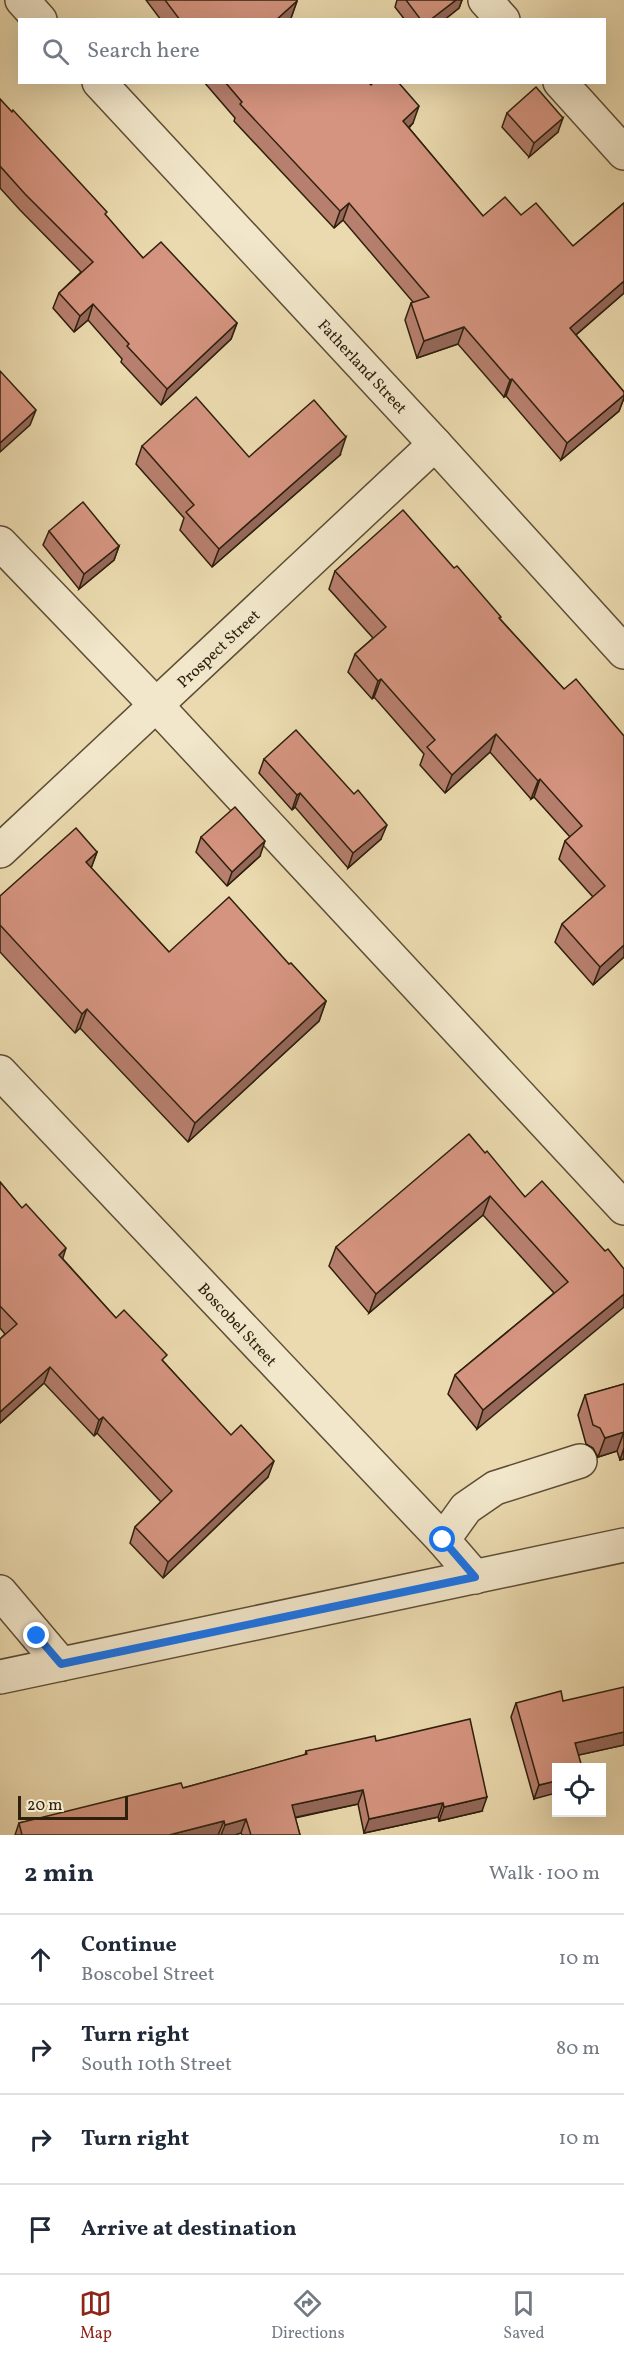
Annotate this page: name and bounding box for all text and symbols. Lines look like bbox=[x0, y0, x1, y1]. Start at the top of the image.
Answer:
search box bbox=[18, 18, 606, 84]
icon: search bbox=[39, 35, 72, 68]
text: Search here bbox=[87, 36, 200, 67]
street label: Fatherland Street bbox=[312, 315, 411, 420]
street label: Prospect Street bbox=[173, 605, 266, 694]
street label: Boscobel Street bbox=[192, 1279, 281, 1372]
route start bbox=[429, 1526, 455, 1552]
route end bbox=[23, 1622, 49, 1648]
map controls bbox=[552, 1763, 606, 1817]
button: locate bbox=[552, 1763, 606, 1817]
scale bar bbox=[18, 1793, 128, 1820]
text: 20 m bbox=[27, 1795, 62, 1817]
text: 2 min bbox=[24, 1856, 94, 1892]
text: Walk · 100 m bbox=[489, 1860, 600, 1888]
text: Continue bbox=[81, 1930, 177, 1961]
icon: ahead bbox=[24, 1943, 57, 1976]
text: 10 m bbox=[559, 1945, 600, 1973]
text: Boscobel Street bbox=[81, 1961, 215, 1989]
text: Turn right bbox=[81, 2020, 189, 2051]
icon: right bbox=[24, 2033, 57, 2066]
text: 80 m bbox=[556, 2035, 600, 2063]
text: South 10th Street bbox=[81, 2051, 232, 2079]
icon: right bbox=[24, 2123, 57, 2156]
text: Turn right bbox=[81, 2124, 189, 2155]
text: 10 m bbox=[559, 2125, 600, 2153]
icon: arrive bbox=[24, 2213, 57, 2246]
text: Arrive at destination bbox=[81, 2214, 297, 2245]
tab: Map bbox=[79, 2287, 112, 2345]
tab: Directions bbox=[271, 2287, 345, 2345]
tab: Saved bbox=[503, 2287, 545, 2345]

